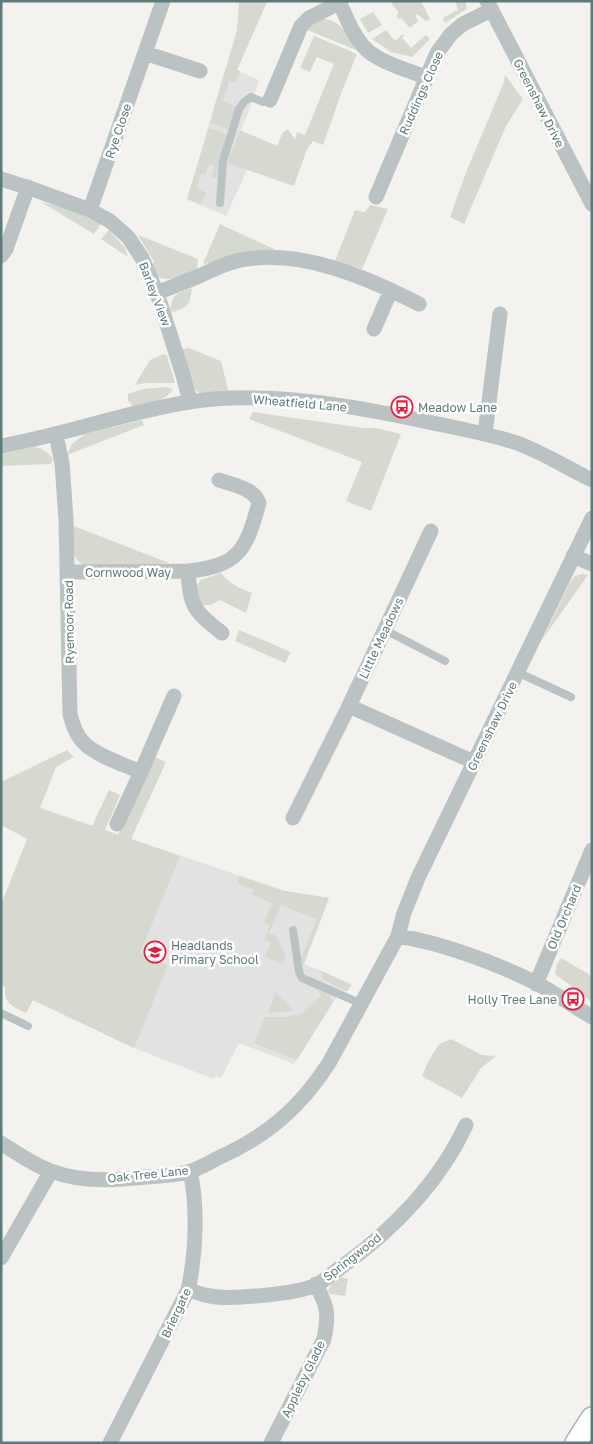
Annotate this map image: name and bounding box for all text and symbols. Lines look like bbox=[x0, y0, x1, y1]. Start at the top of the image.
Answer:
street label: Ruddings Close bbox=[396, 49, 446, 137]
street label: Greenshaw Drive bbox=[510, 56, 568, 150]
street label: Rye Close bbox=[102, 102, 134, 160]
street label: Barley View bbox=[136, 260, 174, 328]
street label: Wheatfield Lane bbox=[252, 391, 348, 415]
bus stop icon: Meadow Lane bbox=[390, 395, 414, 419]
place label: Meadow Lane bbox=[418, 400, 497, 415]
street label: Cornwood Way bbox=[85, 565, 171, 580]
street label: Ryemoor Road bbox=[61, 580, 77, 664]
street label: Little Meadows bbox=[356, 595, 406, 681]
street label: Greenshaw Drive bbox=[464, 679, 520, 773]
street label: Old Orchard bbox=[544, 882, 584, 952]
place label: Headlands Primary School bbox=[171, 938, 259, 967]
school or university icon: Headlands Primary School bbox=[143, 940, 167, 964]
bus stop icon: Holly Tree Lane bbox=[561, 987, 585, 1011]
place label: Holly Tree Lane bbox=[468, 992, 557, 1007]
street label: Oak Tree Lane bbox=[107, 1162, 189, 1186]
street label: Springwood bbox=[320, 1230, 384, 1284]
street label: Briergate bbox=[158, 1286, 194, 1340]
street label: Appleby Glade bbox=[278, 1338, 328, 1420]

